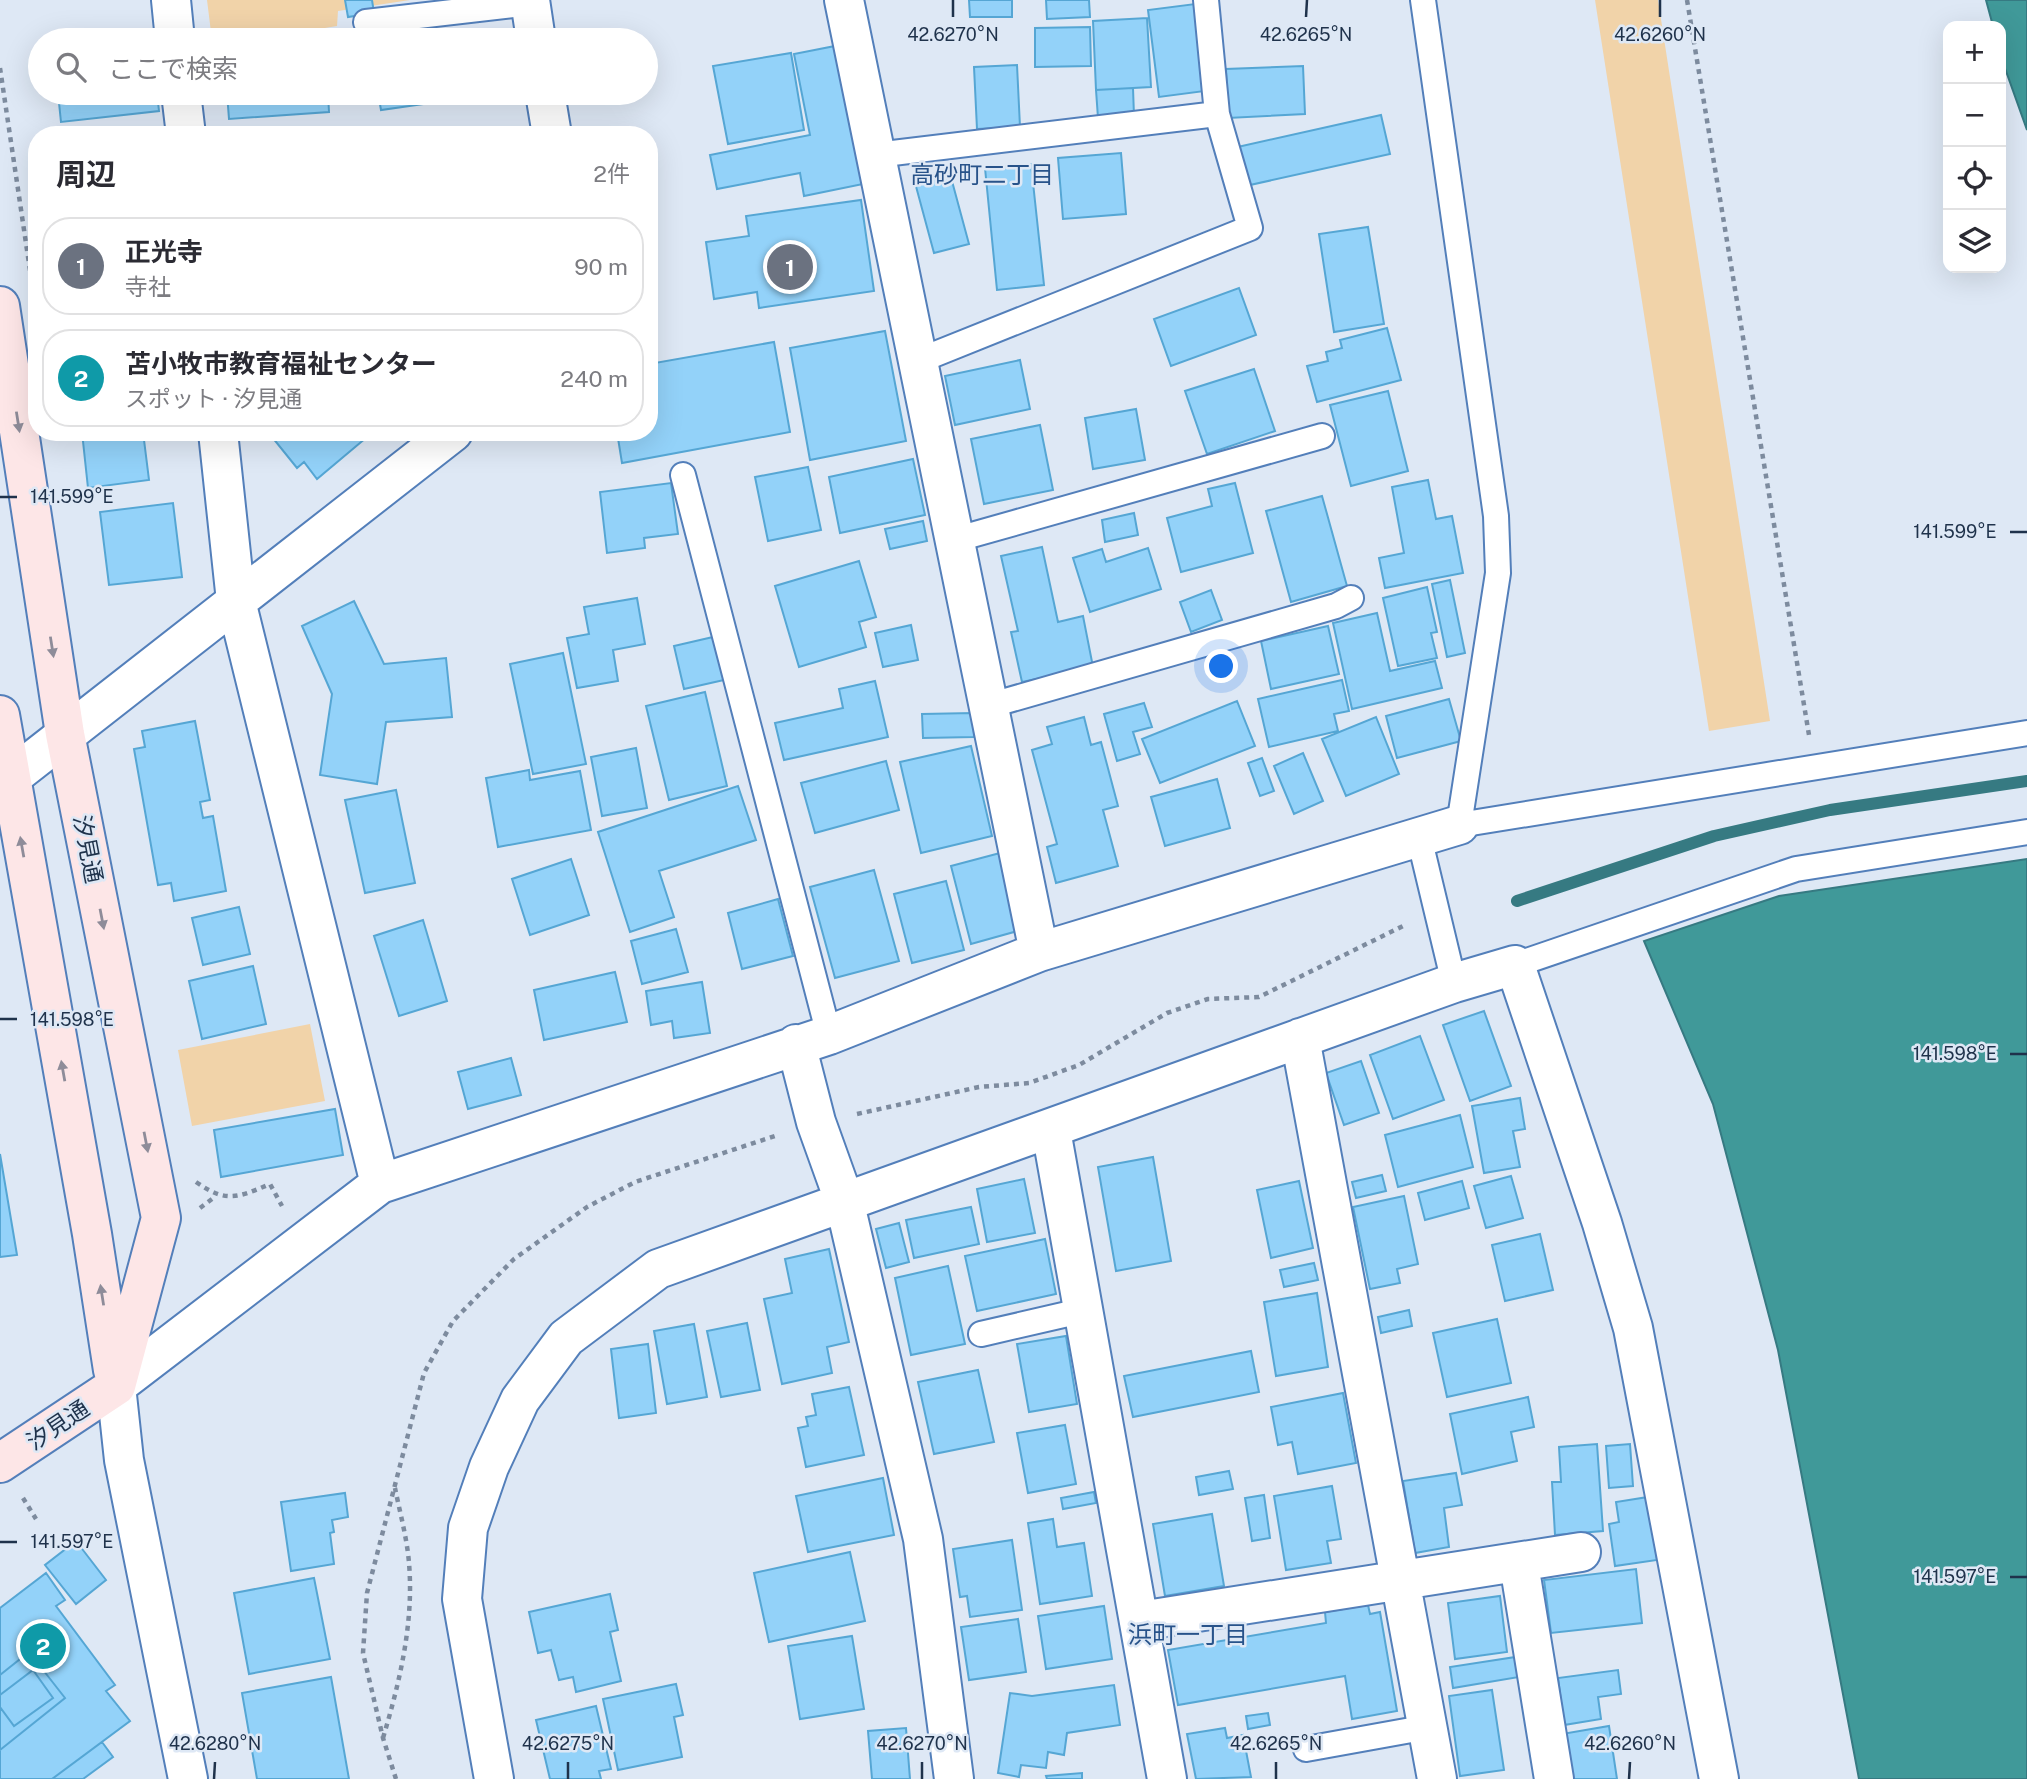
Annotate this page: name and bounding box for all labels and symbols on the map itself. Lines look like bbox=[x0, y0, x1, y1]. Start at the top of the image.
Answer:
text: 42.6270°N bbox=[907, 24, 999, 45]
text: 42.6265°N bbox=[1260, 24, 1352, 45]
text: 42.6260°N bbox=[1614, 24, 1706, 45]
district label: 高砂町二丁目 bbox=[910, 160, 1054, 188]
pin: 1 bbox=[767, 241, 813, 293]
one-way arrow bbox=[12, 411, 23, 433]
text: 141.599°E bbox=[30, 486, 114, 507]
text: 141.599°E bbox=[1913, 521, 1997, 542]
one-way arrow bbox=[46, 636, 57, 658]
your location bbox=[1204, 649, 1238, 683]
street label: 汐見通 bbox=[69, 812, 108, 885]
one-way arrow bbox=[16, 836, 27, 858]
one-way arrow bbox=[96, 908, 107, 930]
text: 141.598°E bbox=[30, 1009, 114, 1030]
text: 141.598°E bbox=[1913, 1043, 1997, 1064]
one-way arrow bbox=[57, 1059, 68, 1081]
one-way arrow bbox=[141, 1131, 152, 1153]
one-way arrow bbox=[96, 1284, 107, 1306]
street label: 汐見通 bbox=[22, 1394, 94, 1455]
text: 141.597°E bbox=[31, 1531, 113, 1552]
text: 141.597°E bbox=[1914, 1566, 1996, 1587]
pin: 2 bbox=[20, 1620, 66, 1672]
district label: 浜町一丁目 bbox=[1128, 1620, 1248, 1648]
text: 42.6280°N bbox=[169, 1733, 261, 1754]
text: 42.6275°N bbox=[522, 1733, 614, 1754]
text: 42.6270°N bbox=[876, 1733, 968, 1754]
text: 42.6265°N bbox=[1230, 1733, 1322, 1754]
text: 42.6260°N bbox=[1584, 1733, 1676, 1754]

